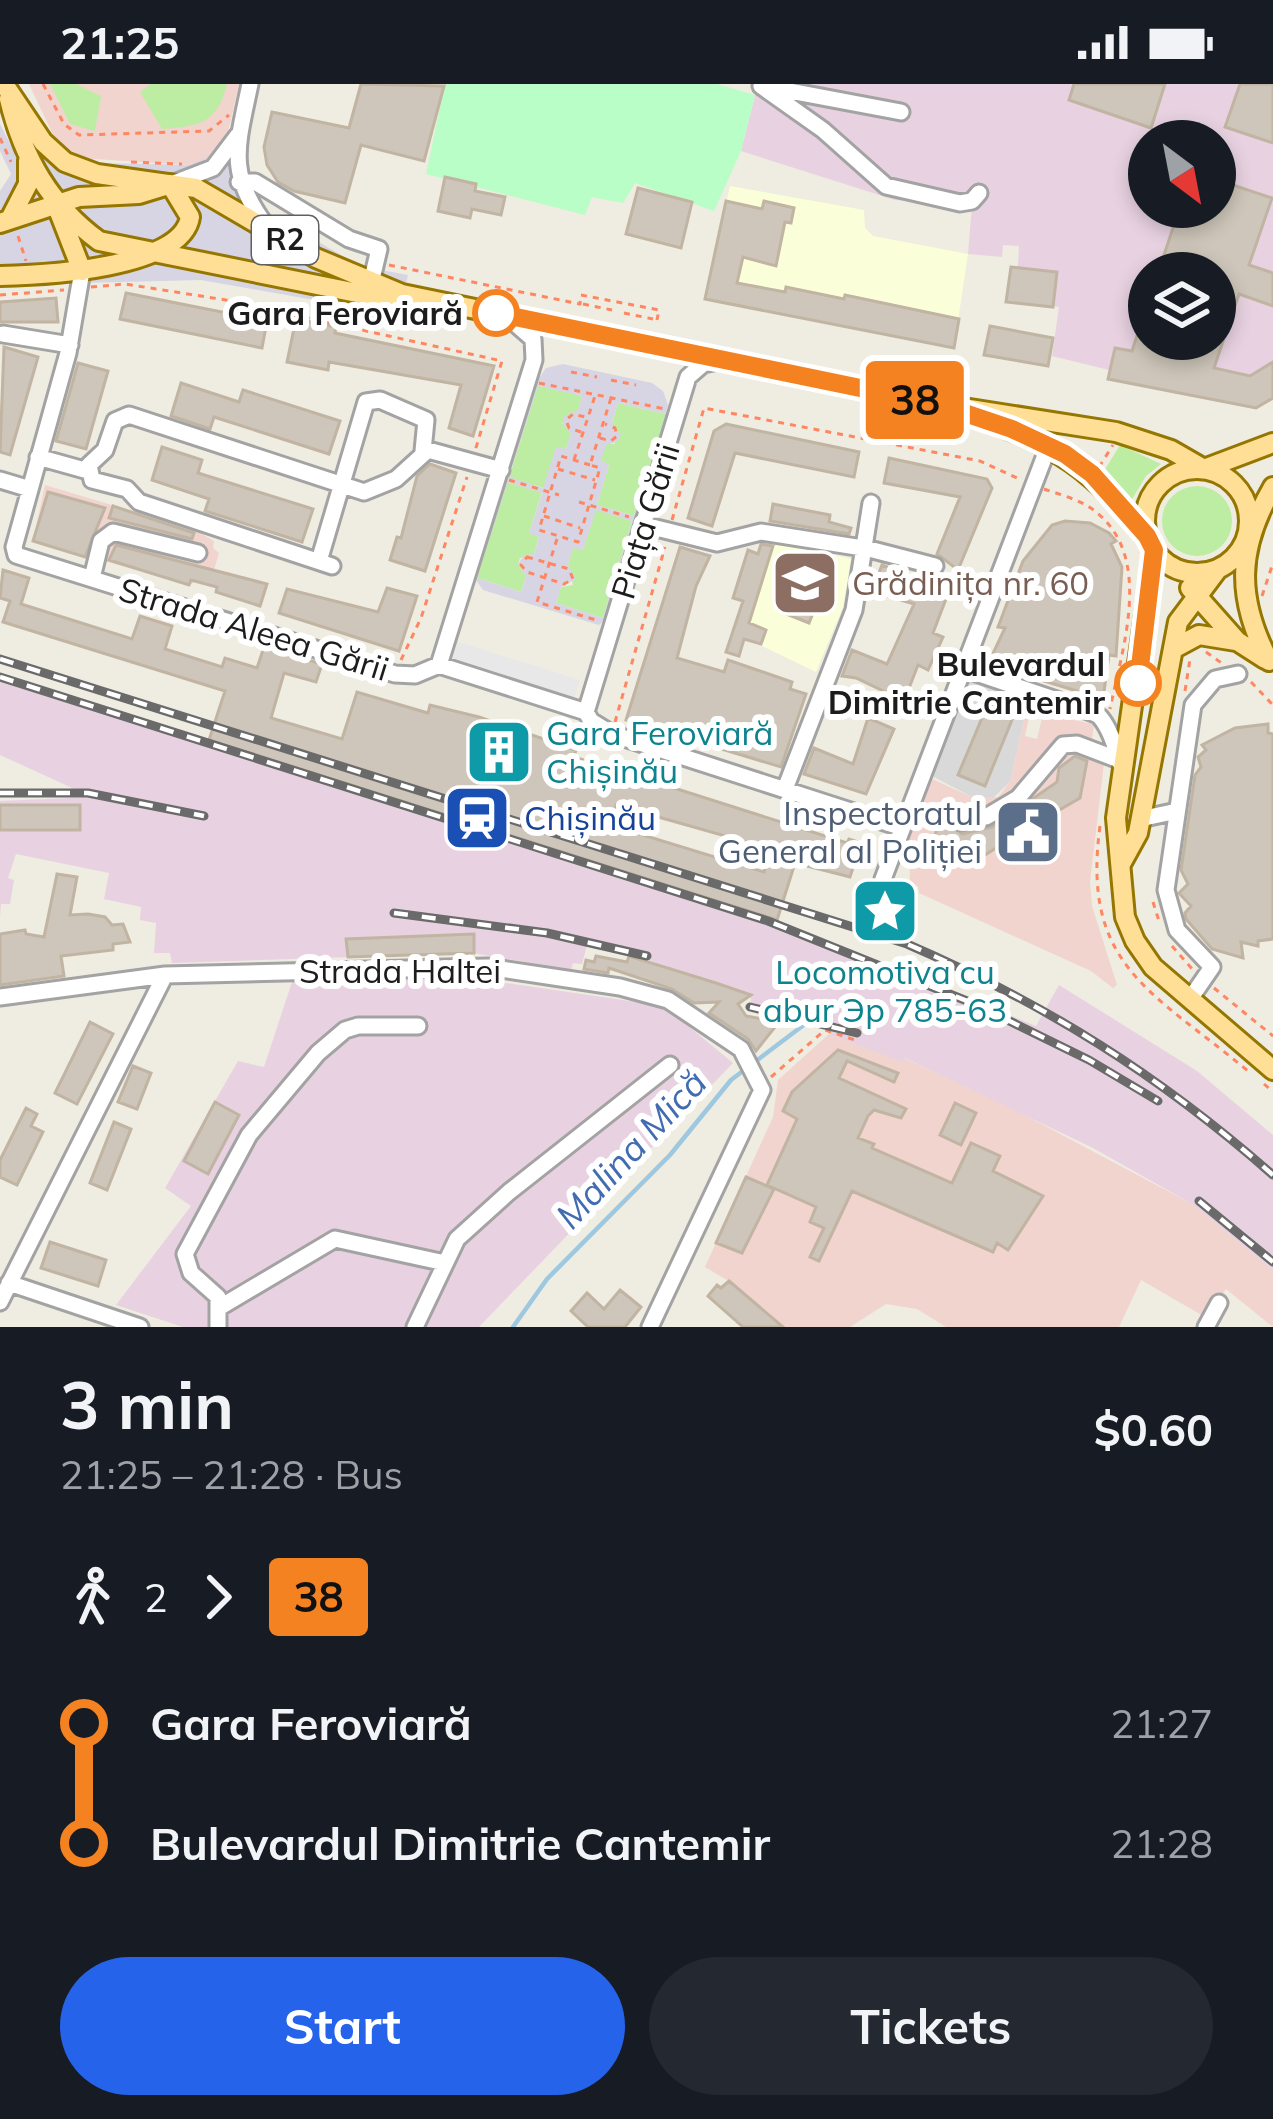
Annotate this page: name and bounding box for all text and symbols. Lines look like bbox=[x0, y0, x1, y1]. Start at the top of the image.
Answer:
text: 21:25 bbox=[60, 14, 179, 70]
north arrow bbox=[1128, 120, 1236, 228]
map controls bbox=[1128, 120, 1236, 360]
road number: R2 bbox=[252, 216, 318, 264]
button: layers bbox=[1128, 252, 1236, 360]
marker: Gara Feroviară bbox=[474, 291, 518, 335]
place label: Gara Feroviară bbox=[227, 292, 463, 333]
line badge: 38 bbox=[861, 361, 969, 439]
text: 38 bbox=[890, 373, 940, 426]
street label: Piața Gării bbox=[601, 438, 689, 604]
school or university icon: Grădinița nr. 60 bbox=[770, 548, 840, 618]
place label: Grădinița nr. 60 bbox=[852, 562, 1089, 604]
street label: Strada Aleea Gării bbox=[114, 568, 394, 689]
place label: Bulevardul Dimitrie Cantemir bbox=[828, 643, 1105, 722]
marker: Bulevardul Dimitrie Cantemir bbox=[1116, 661, 1160, 705]
place label: Gara Feroviară Chișinău bbox=[546, 712, 773, 792]
building icon: Gara Feroviară Chișinău bbox=[464, 717, 534, 787]
station icon: Chișinău bbox=[442, 783, 512, 853]
place label: Inspectoratul General al Poliției bbox=[718, 792, 982, 872]
place label: Chișinău bbox=[524, 797, 656, 839]
public building icon: Inspectoratul General al Poliției bbox=[993, 797, 1063, 867]
place icon: Locomotiva cu abur Эр 785-63 bbox=[850, 876, 920, 946]
street label: Strada Haltei bbox=[299, 950, 501, 991]
place label: Locomotiva cu abur Эр 785-63 bbox=[763, 951, 1007, 1030]
water label: Malina Mică bbox=[546, 1060, 715, 1237]
text: 3 min bbox=[60, 1363, 234, 1446]
text: $0.60 bbox=[1094, 1401, 1213, 1457]
text: 21:25 – 21:28 · Bus bbox=[60, 1450, 403, 1499]
icon: walk bbox=[60, 1564, 126, 1630]
icon: forward bbox=[185, 1564, 251, 1630]
text: 38 bbox=[293, 1570, 344, 1623]
text: 2 bbox=[144, 1573, 167, 1622]
text: Gara Feroviară bbox=[150, 1695, 472, 1751]
text: 21:27 bbox=[1111, 1699, 1213, 1748]
text: Bulevardul Dimitrie Cantemir bbox=[150, 1815, 770, 1871]
text: 21:28 bbox=[1111, 1819, 1213, 1868]
button: Start bbox=[60, 1957, 625, 2095]
button: Tickets bbox=[649, 1957, 1213, 2095]

